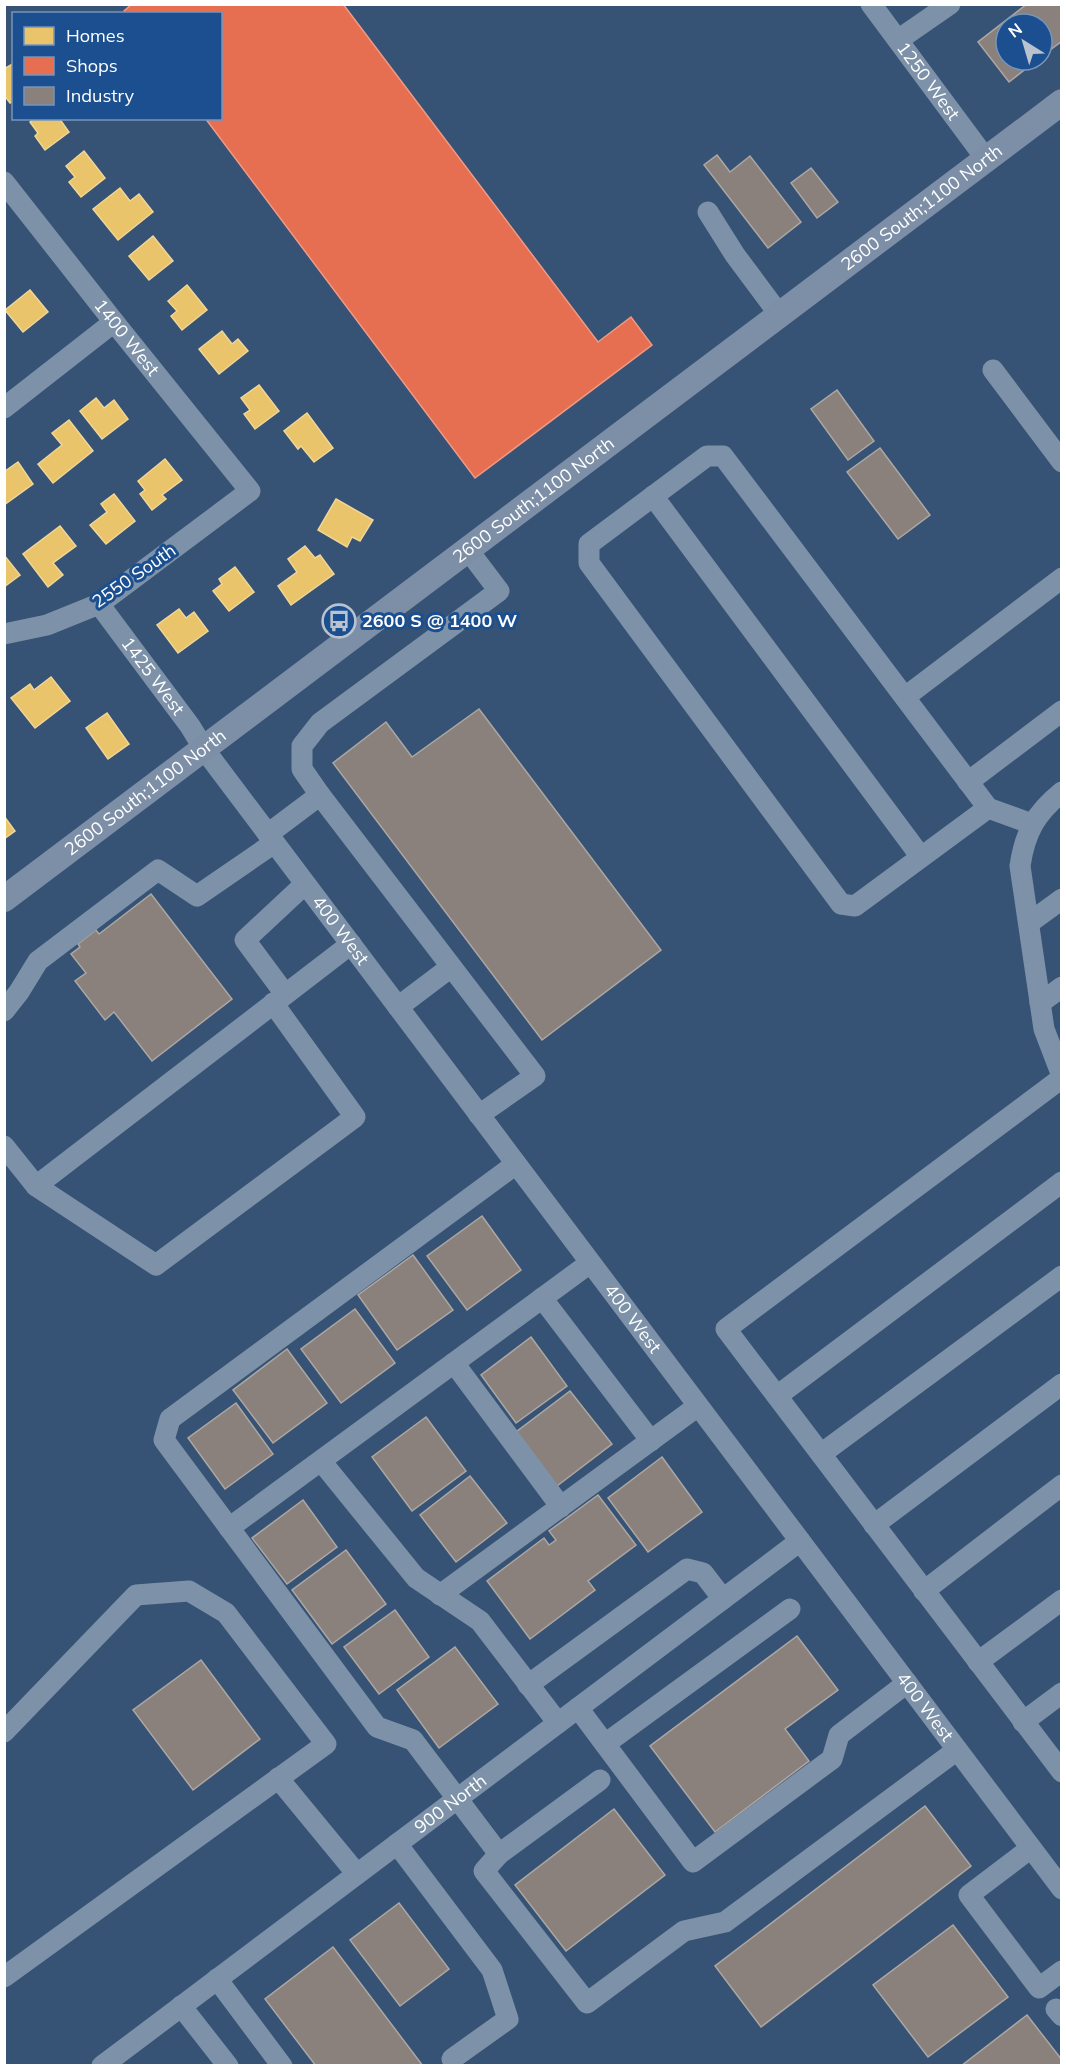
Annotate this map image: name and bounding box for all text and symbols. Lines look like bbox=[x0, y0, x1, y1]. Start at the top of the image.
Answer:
legend bbox=[12, 12, 222, 120]
north arrow bbox=[994, 12, 1054, 72]
text: N bbox=[1004, 18, 1026, 42]
text: Homes bbox=[66, 24, 125, 47]
street label: 1250 West bbox=[892, 37, 965, 125]
text: Shops bbox=[66, 54, 118, 77]
text: Industry bbox=[66, 84, 135, 107]
street label: 2600 South;1100 North bbox=[836, 139, 1007, 276]
street label: 1400 West bbox=[89, 294, 165, 380]
street label: 2600 South;1100 North bbox=[448, 431, 619, 568]
street label: 2550 South bbox=[88, 538, 180, 613]
bus stop icon: 2600 S @ 1400 W bbox=[321, 603, 357, 639]
place label: 2600 S @ 1400 W bbox=[362, 609, 517, 632]
street label: 1425 West bbox=[117, 632, 190, 720]
street label: 2600 South;1100 North bbox=[60, 724, 230, 860]
street label: 400 West bbox=[307, 891, 374, 969]
street label: 400 West bbox=[600, 1279, 667, 1358]
street label: 400 West bbox=[892, 1667, 959, 1746]
street label: 900 North bbox=[409, 1769, 491, 1838]

